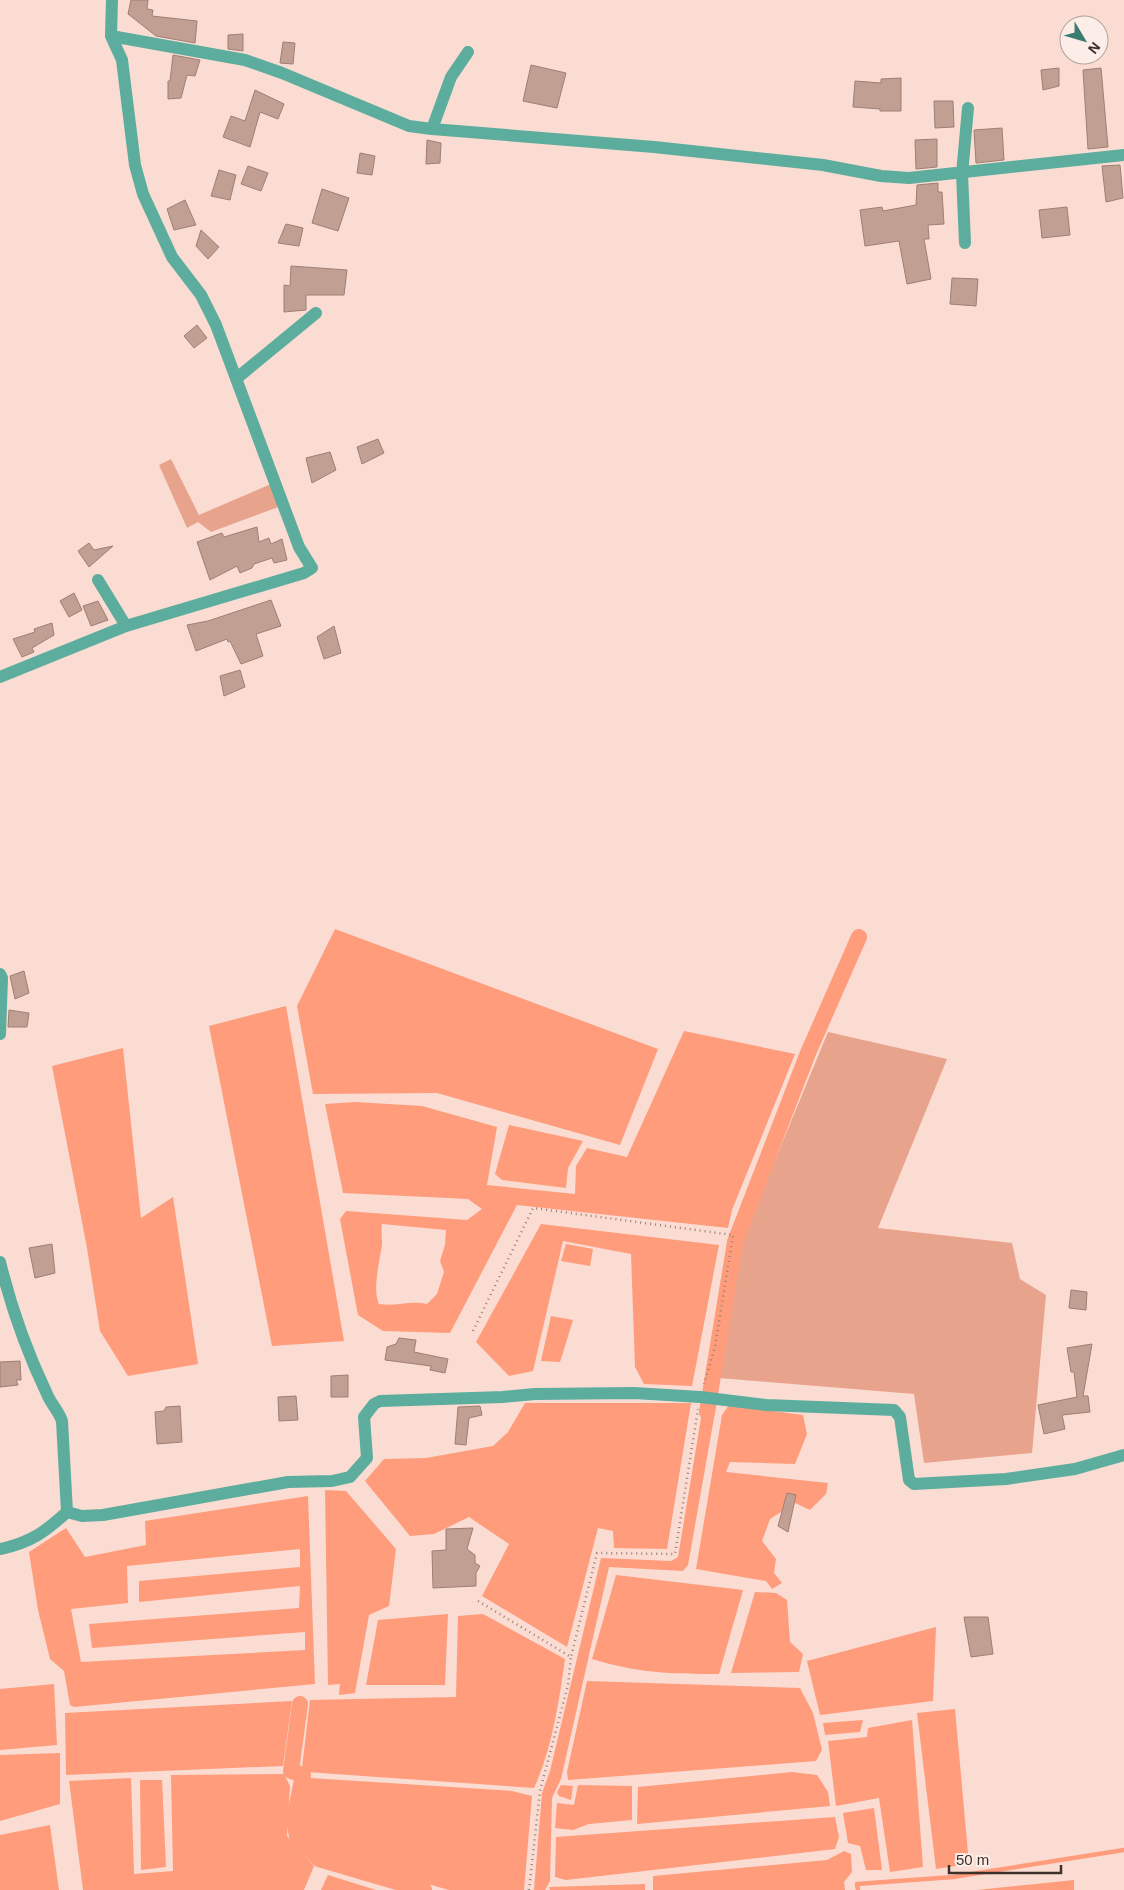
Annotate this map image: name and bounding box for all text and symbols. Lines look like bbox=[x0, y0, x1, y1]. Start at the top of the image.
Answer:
north arrow bbox=[1059, 15, 1109, 65]
text: N bbox=[1085, 39, 1104, 57]
scale bar bbox=[949, 1842, 1062, 1874]
text: 50 m bbox=[956, 1851, 989, 1868]

